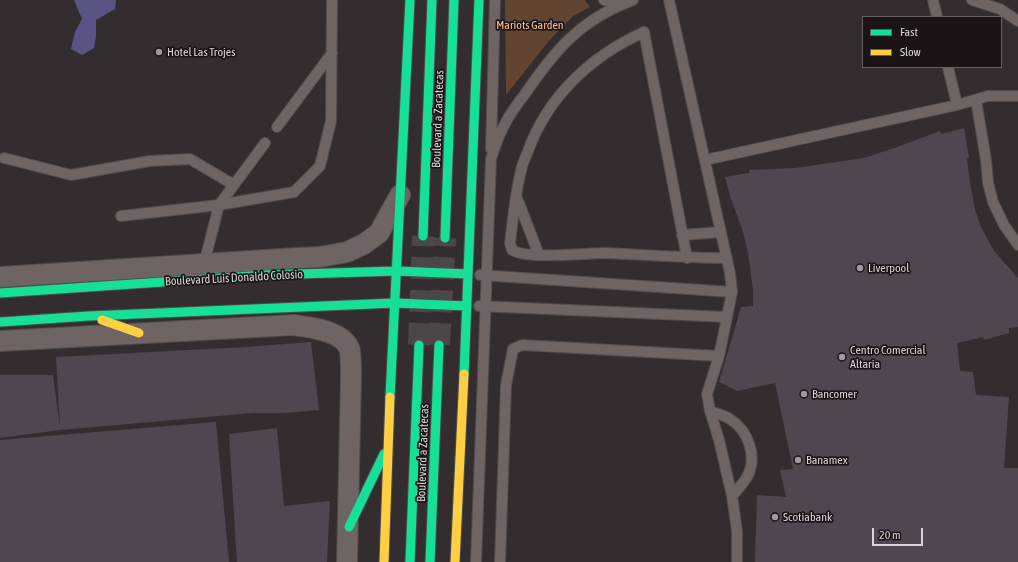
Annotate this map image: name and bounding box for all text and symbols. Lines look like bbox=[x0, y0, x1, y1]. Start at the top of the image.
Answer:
legend bbox=[862, 16, 1002, 68]
park label: Mariots Garden bbox=[496, 18, 564, 32]
text: Fast bbox=[900, 25, 918, 39]
place label: Hotel Las Trojes bbox=[167, 45, 235, 59]
text: Slow bbox=[900, 45, 921, 59]
marker: Hotel Las Trojes bbox=[154, 47, 164, 57]
street label: Boulevard a Zacatecas bbox=[429, 70, 447, 168]
place label: Liverpool bbox=[868, 261, 909, 275]
marker: Liverpool bbox=[855, 263, 865, 273]
street label: Boulevard Luis Donaldo Colosio bbox=[165, 267, 303, 289]
place label: Centro Comercial Altaria bbox=[850, 343, 926, 371]
marker: Centro Comercial Altaria bbox=[837, 352, 847, 362]
place label: Bancomer bbox=[812, 387, 857, 401]
marker: Bancomer bbox=[799, 389, 809, 399]
street label: Boulevard a Zacatecas bbox=[414, 404, 432, 502]
place label: Banamex bbox=[806, 453, 847, 467]
marker: Banamex bbox=[793, 455, 803, 465]
place label: Scotiabank bbox=[783, 510, 832, 524]
marker: Scotiabank bbox=[770, 512, 780, 522]
scale bar bbox=[874, 520, 925, 546]
text: 20 m bbox=[879, 528, 901, 542]

